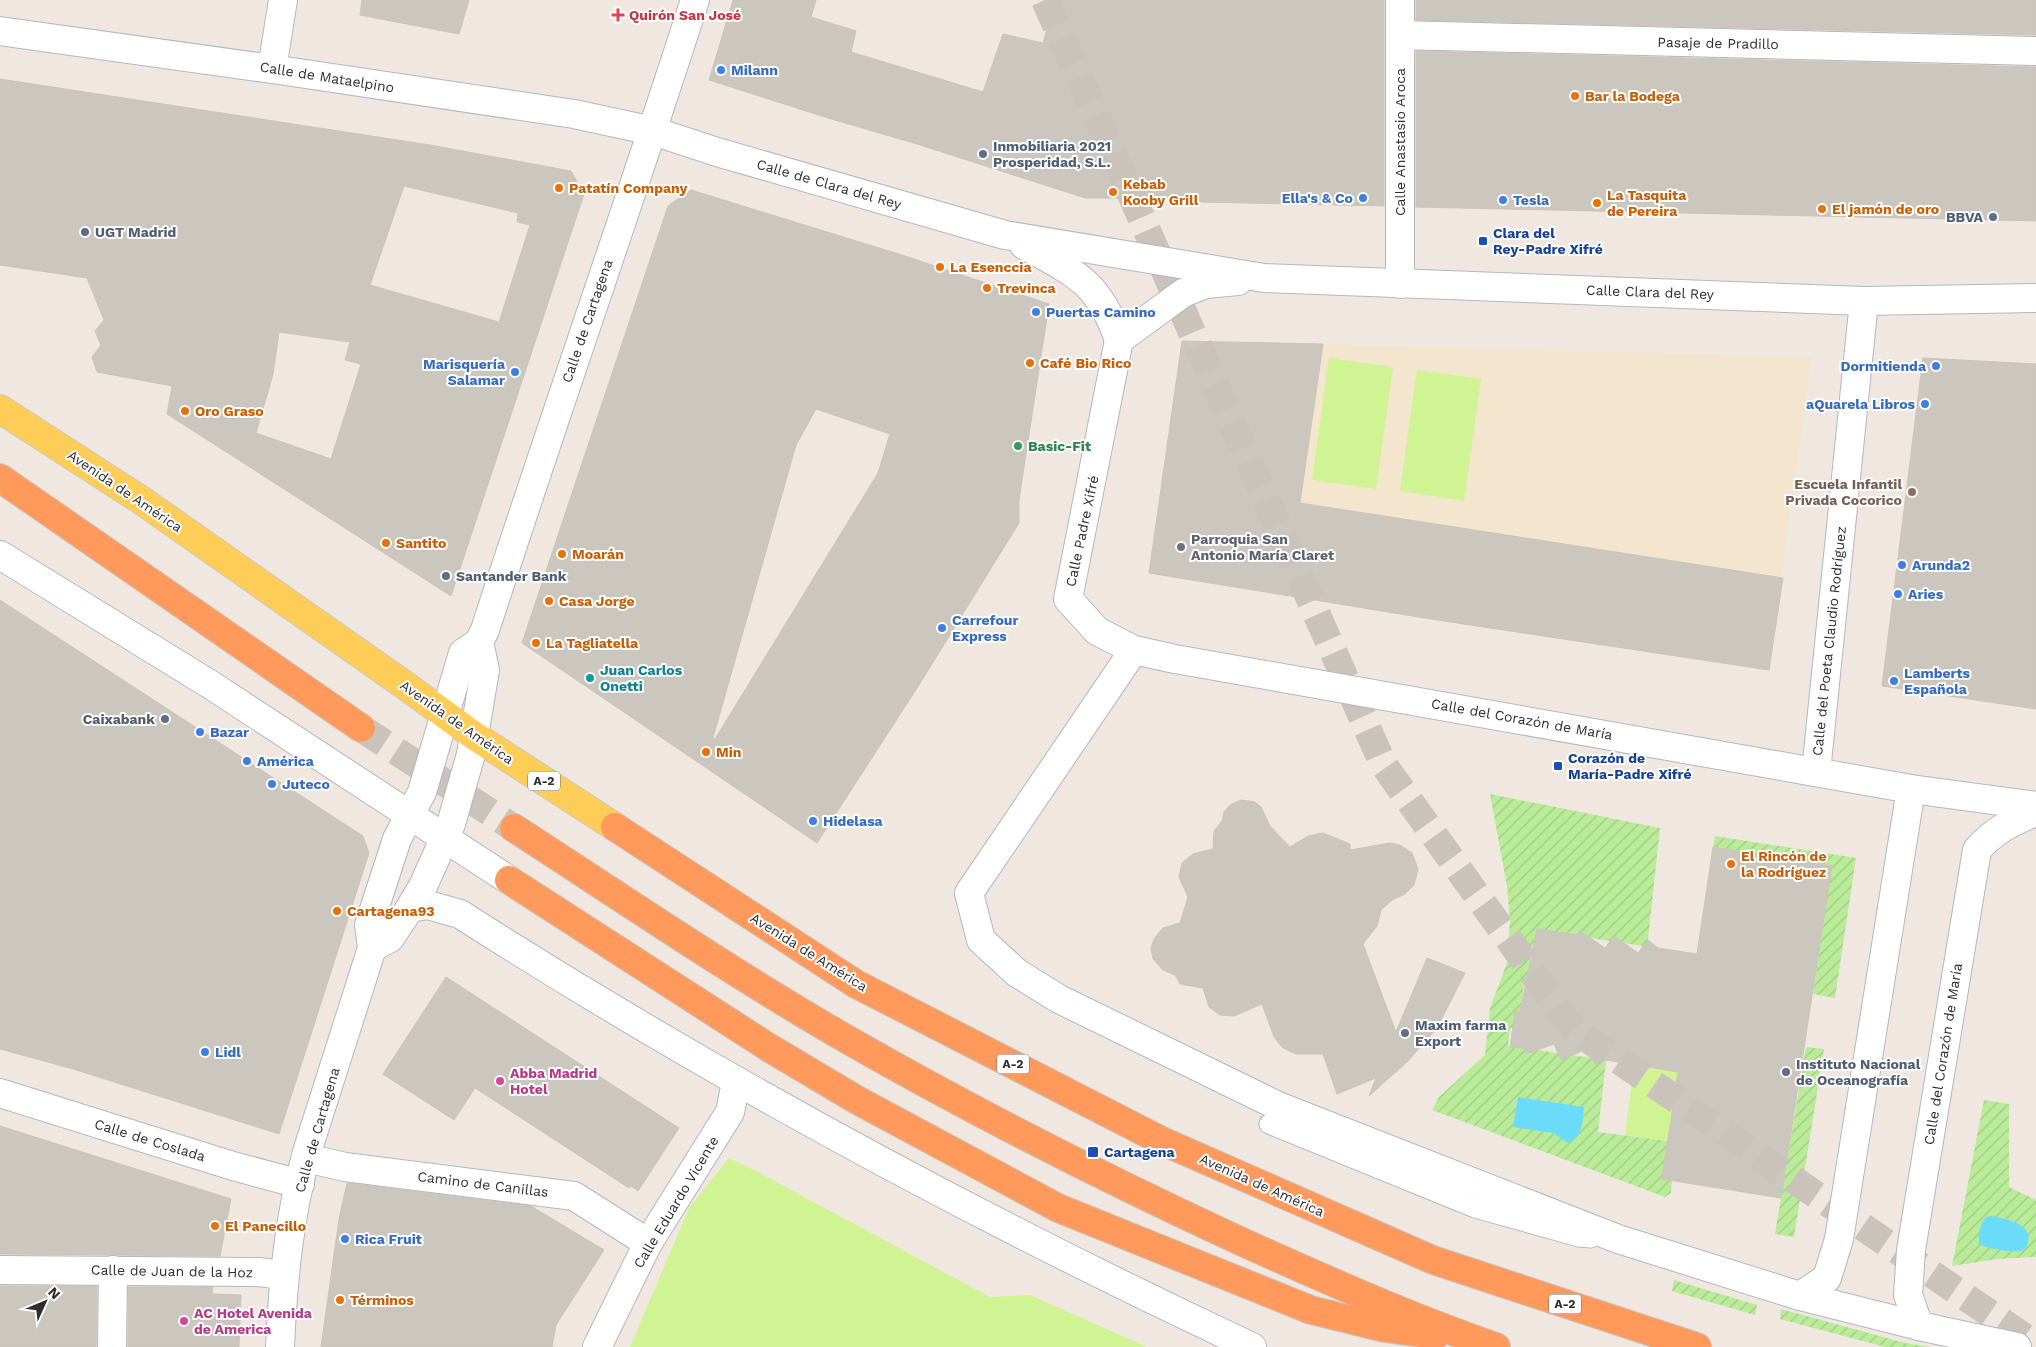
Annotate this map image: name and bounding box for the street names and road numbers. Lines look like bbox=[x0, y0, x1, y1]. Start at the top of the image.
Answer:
street label: Pasaje de Pradillo bbox=[1657, 34, 1779, 52]
street label: Calle de Mataelpino bbox=[259, 58, 395, 96]
street label: Calle Anastasio Aroca bbox=[1392, 68, 1408, 216]
street label: Calle de Clara del Rey bbox=[755, 156, 904, 213]
street label: Calle de Cartagena bbox=[558, 257, 616, 385]
street label: Calle Clara del Rey bbox=[1586, 282, 1715, 302]
street label: Avenida de América bbox=[65, 447, 185, 535]
street label: Calle Padre Xifré bbox=[1062, 474, 1102, 588]
street label: Calle del Poeta Claudio Rodríguez bbox=[1809, 525, 1849, 757]
street label: Avenida de América bbox=[397, 677, 517, 767]
street label: Calle del Corazón de María bbox=[1430, 695, 1614, 743]
road number: A-2 bbox=[528, 771, 560, 790]
street label: Avenida de América bbox=[748, 910, 870, 994]
street label: Calle del Corazón de María bbox=[1921, 962, 1965, 1146]
road number: A-2 bbox=[997, 1054, 1029, 1074]
street label: Calle de Cartagena bbox=[291, 1066, 343, 1194]
street label: Calle de Coslada bbox=[93, 1116, 207, 1164]
street label: Calle Eduardo Vicente bbox=[630, 1133, 722, 1271]
street label: Avenida de América bbox=[1197, 1150, 1327, 1220]
street label: Camino de Canillas bbox=[417, 1168, 549, 1200]
street label: Calle de Juan de la Hoz bbox=[91, 1262, 253, 1280]
road number: A-2 bbox=[1549, 1295, 1581, 1314]

